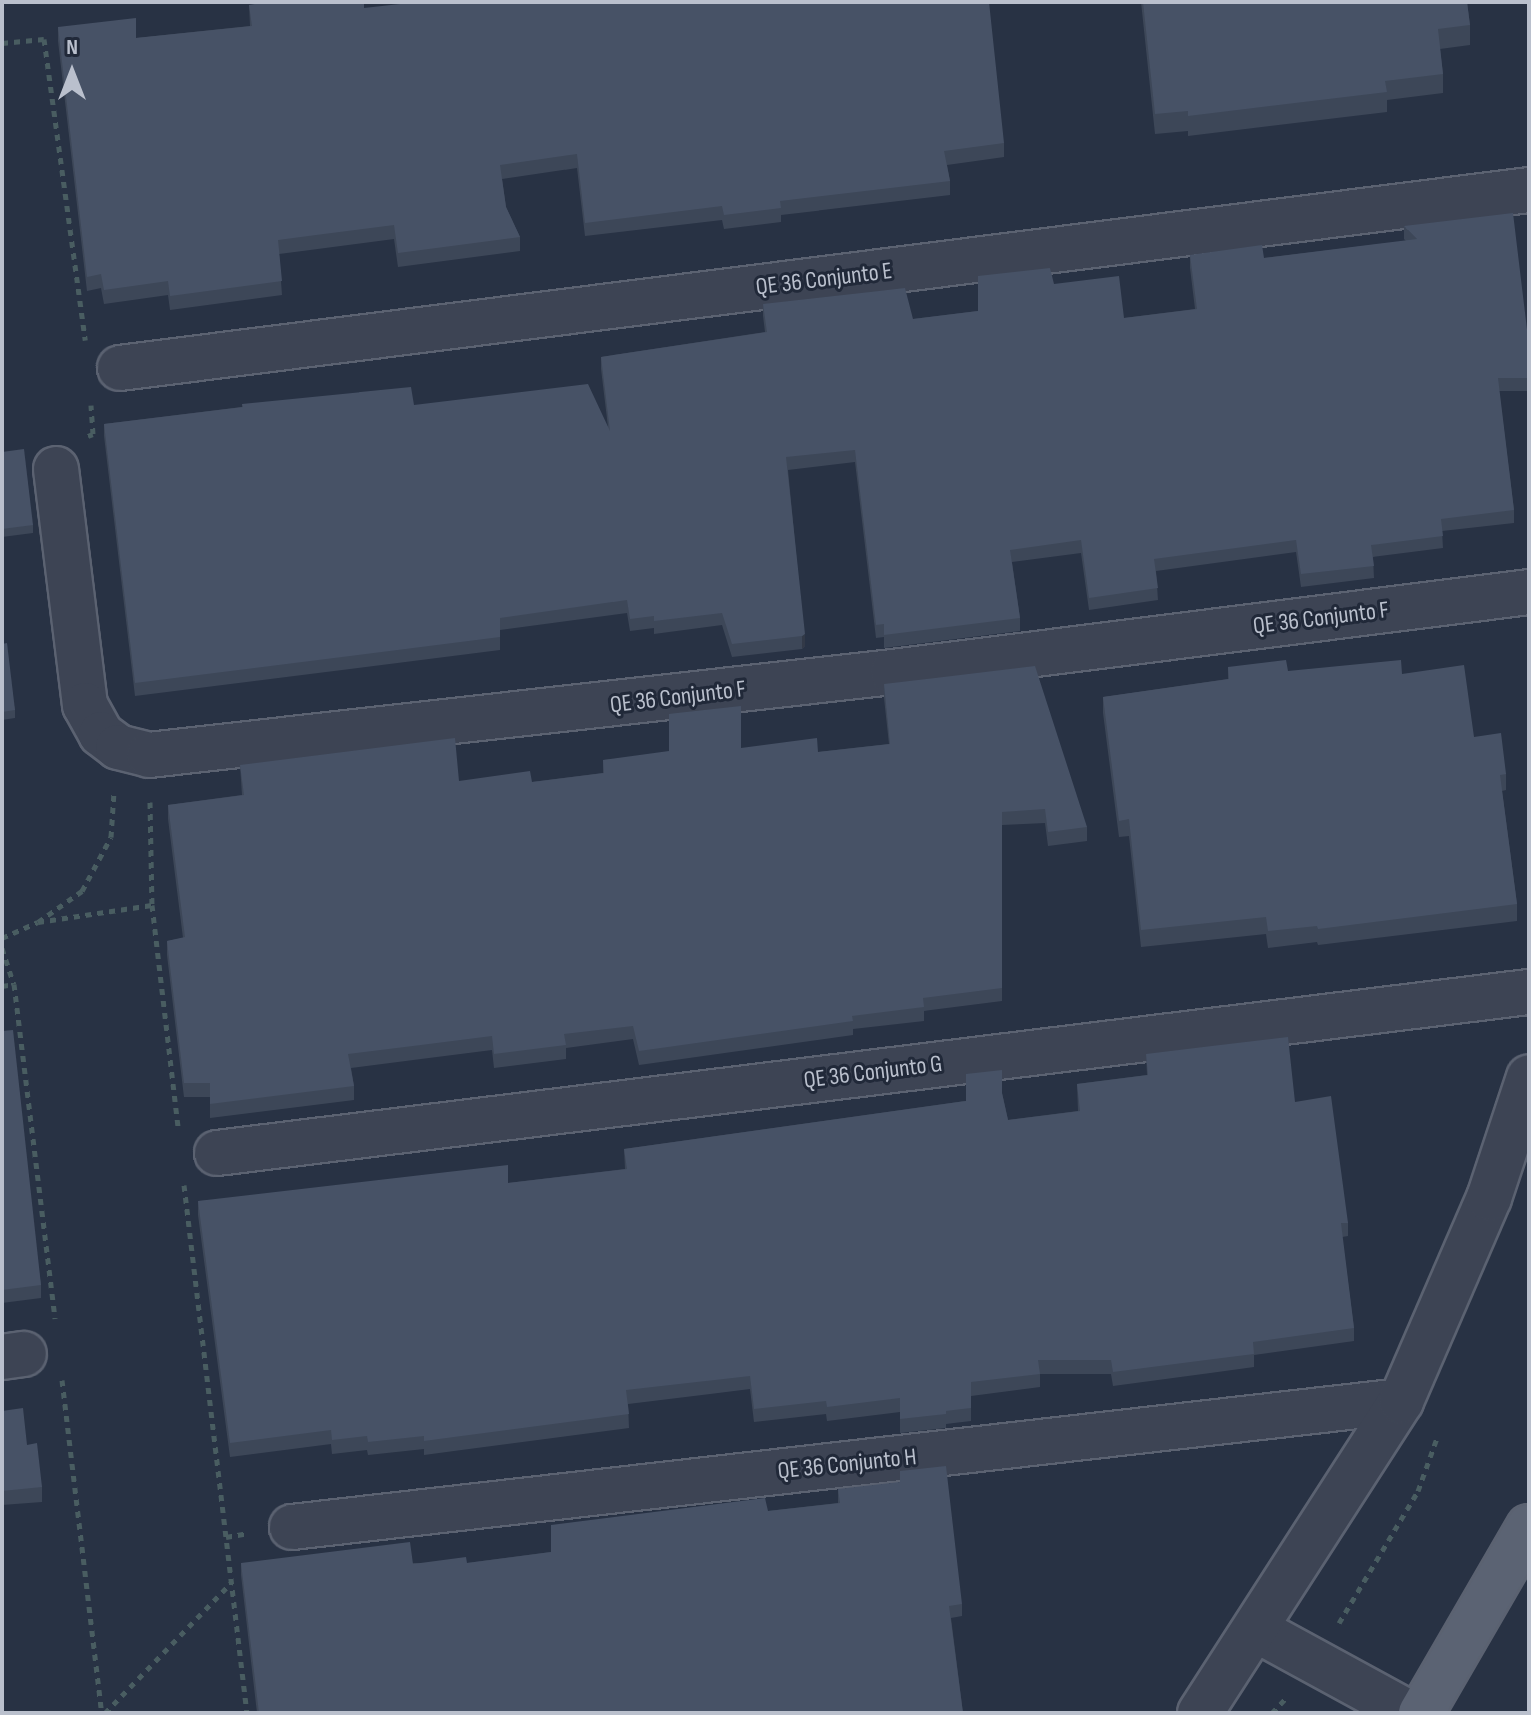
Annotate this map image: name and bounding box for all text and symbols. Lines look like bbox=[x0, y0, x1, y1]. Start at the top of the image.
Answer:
north arrow bbox=[32, 32, 112, 112]
text: N bbox=[66, 34, 78, 61]
street label: QE 36 Conjunto E bbox=[754, 256, 894, 302]
street label: QE 36 Conjunto F bbox=[1251, 595, 1391, 641]
street label: QE 36 Conjunto F bbox=[608, 674, 748, 720]
street label: QE 36 Conjunto G bbox=[802, 1049, 944, 1095]
street label: QE 36 Conjunto H bbox=[776, 1442, 918, 1486]

